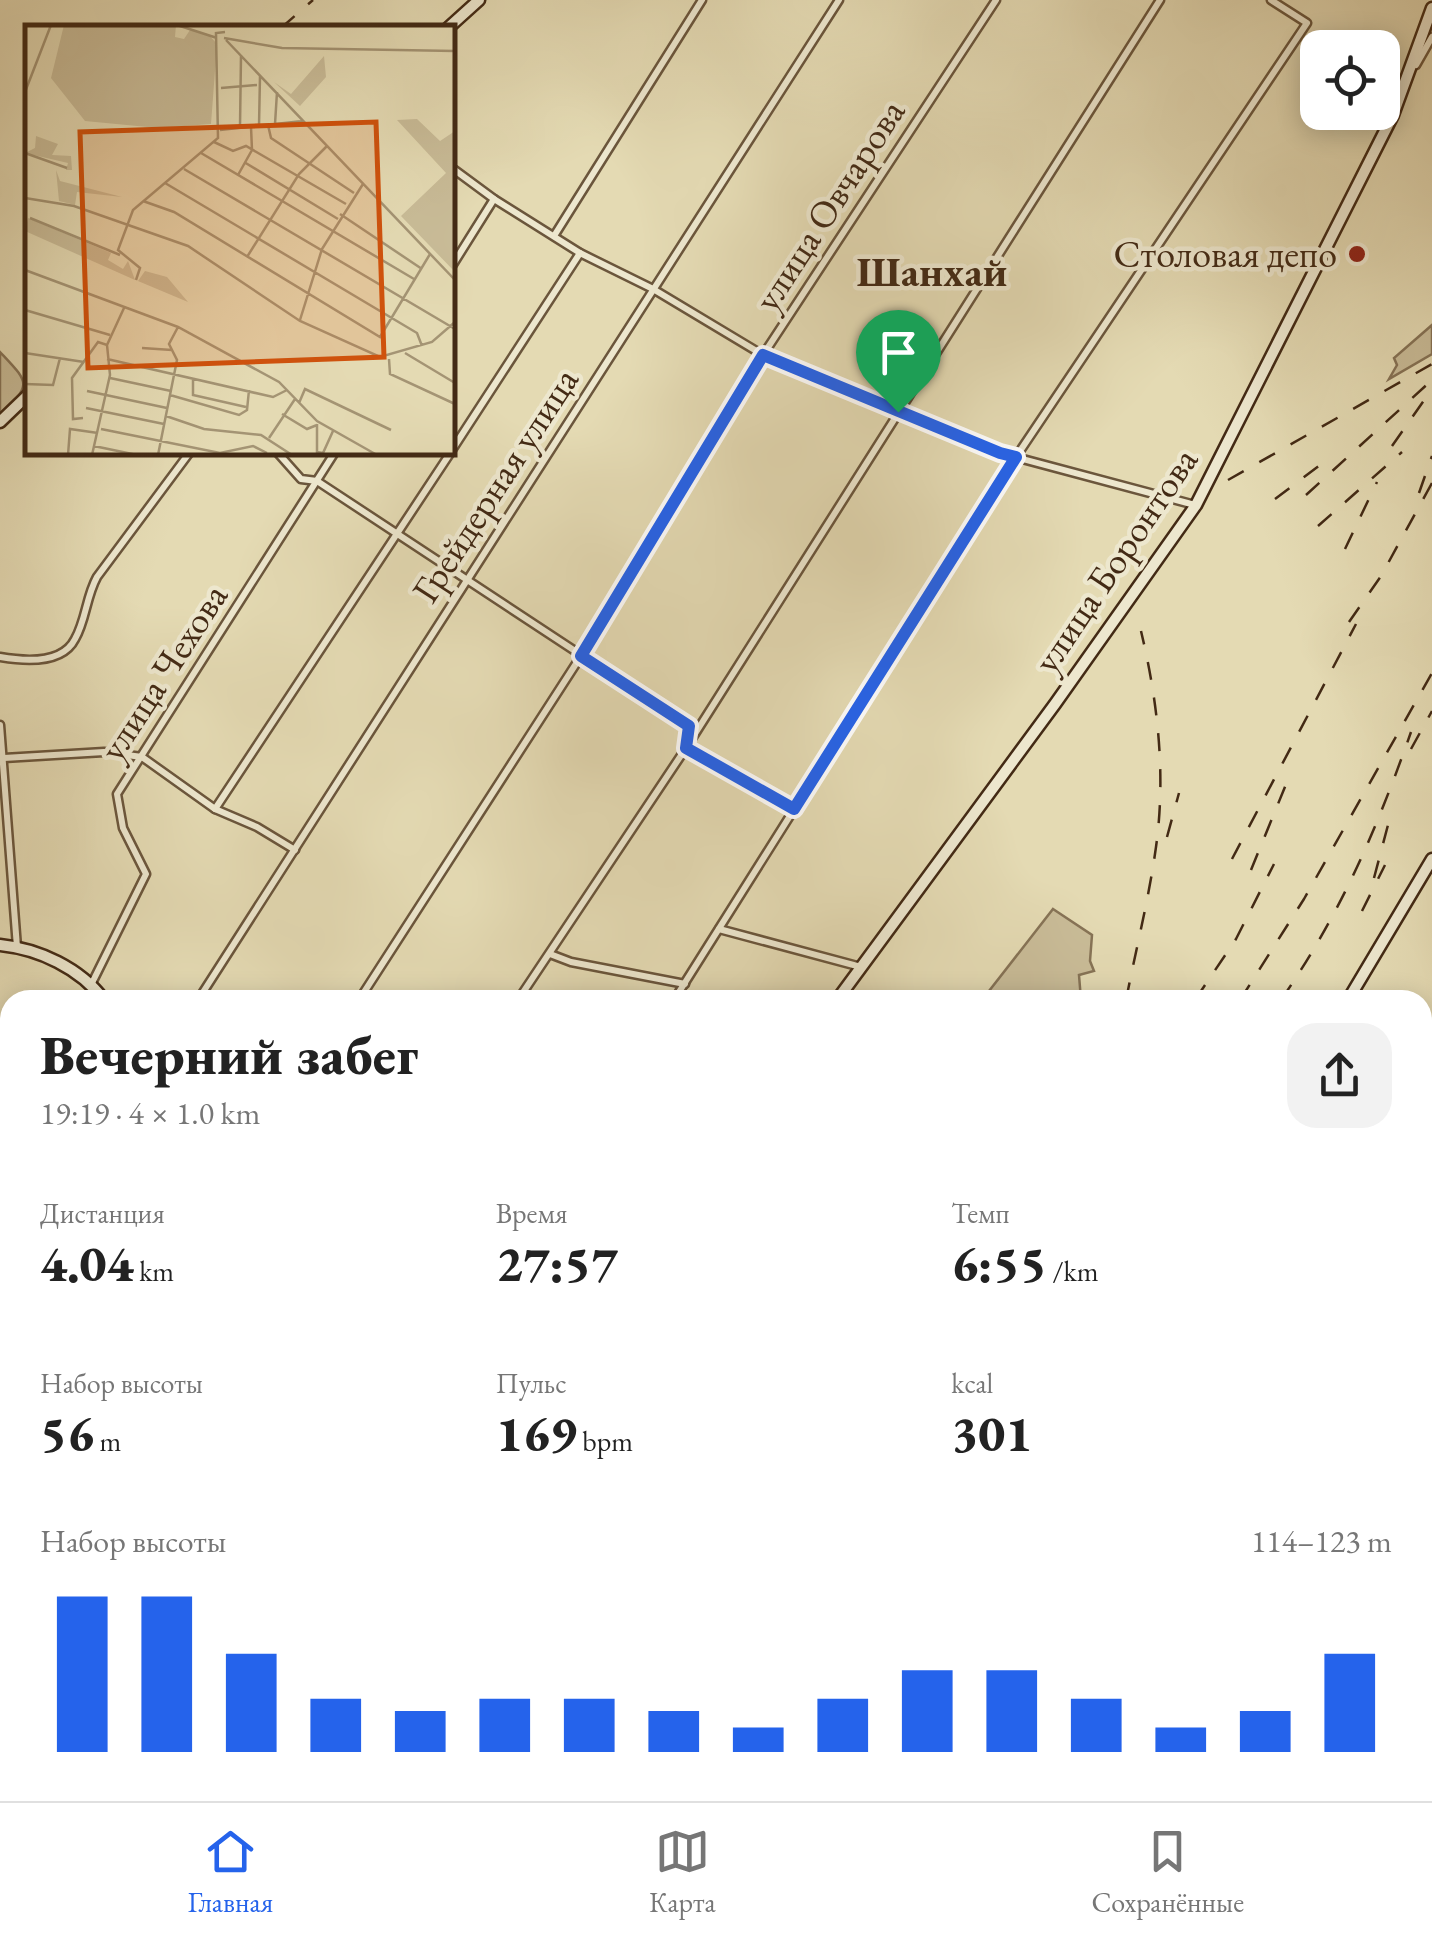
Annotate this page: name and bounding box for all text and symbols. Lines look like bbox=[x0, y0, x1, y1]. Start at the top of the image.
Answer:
inset map bbox=[25, 25, 455, 455]
map controls bbox=[1300, 30, 1400, 130]
button: locate bbox=[1300, 30, 1400, 130]
street label: улица Овчарова bbox=[742, 89, 916, 320]
place label: Столовая депо bbox=[1114, 229, 1337, 278]
marker: Столовая депо bbox=[1346, 243, 1368, 265]
district label: Шанхай bbox=[857, 244, 1007, 299]
pin bbox=[856, 310, 941, 413]
icon: arrive bbox=[871, 325, 926, 380]
street label: Грейдерная улица bbox=[400, 357, 589, 612]
street label: улица Боронтова bbox=[1021, 437, 1208, 682]
street label: улица Чехова bbox=[87, 573, 239, 770]
text: Вечерний забег bbox=[40, 1019, 418, 1090]
button: share bbox=[1287, 1023, 1392, 1128]
text: 19:19 · 4 × 1.0 km bbox=[40, 1092, 260, 1134]
text: Дистанция bbox=[40, 1195, 165, 1231]
text: Время bbox=[496, 1195, 568, 1231]
text: Темп bbox=[951, 1195, 1010, 1231]
text: 4.04 bbox=[40, 1231, 134, 1296]
text: 27:57 bbox=[496, 1231, 618, 1296]
text: 6:55 bbox=[951, 1231, 1047, 1296]
text: km bbox=[134, 1253, 174, 1289]
text: /km bbox=[1047, 1253, 1098, 1289]
text: Набор высоты bbox=[40, 1365, 203, 1401]
text: Пульс bbox=[496, 1365, 567, 1401]
text: kcal bbox=[951, 1365, 993, 1401]
text: 56 bbox=[40, 1401, 94, 1466]
text: 169 bbox=[496, 1401, 577, 1466]
text: 301 bbox=[951, 1401, 1032, 1466]
text: m bbox=[94, 1423, 121, 1459]
text: bpm bbox=[577, 1423, 633, 1459]
text: Набор высоты bbox=[40, 1520, 226, 1562]
text: 114–123 m bbox=[1251, 1520, 1392, 1562]
tab: Главная bbox=[188, 1824, 273, 1920]
tab: Карта bbox=[649, 1824, 716, 1920]
tab: Сохранённые bbox=[1091, 1824, 1244, 1920]

